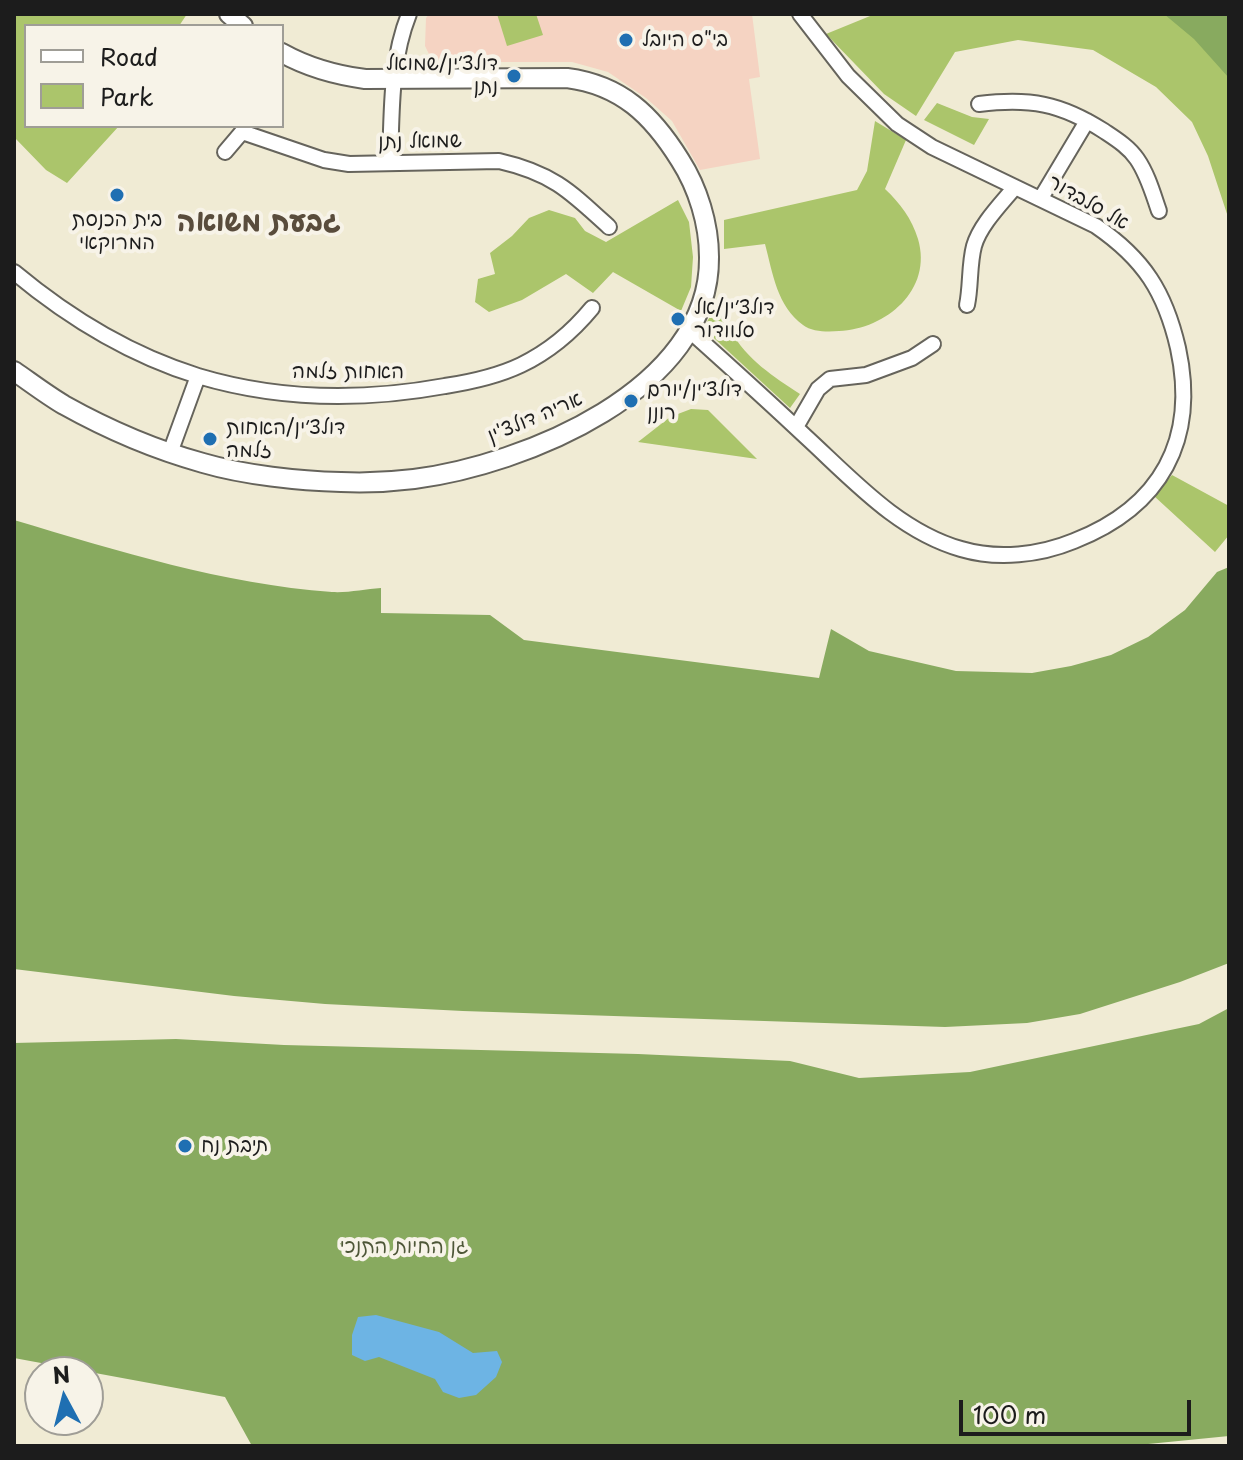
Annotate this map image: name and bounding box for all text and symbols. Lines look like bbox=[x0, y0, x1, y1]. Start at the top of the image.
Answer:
legend bbox=[24, 24, 284, 128]
place label: בי"ס היובל bbox=[642, 28, 728, 52]
marker: בי"ס היובל bbox=[617, 31, 635, 49]
text: Road bbox=[100, 38, 158, 74]
place label: דולצ׳ין/שמואל נתן bbox=[386, 52, 498, 99]
marker: דולצ׳ין/שמואל נתן bbox=[505, 67, 523, 85]
text: Park bbox=[100, 78, 154, 114]
street label: שמואל נתן bbox=[378, 129, 462, 155]
street label: אל סלבדור bbox=[1043, 170, 1133, 236]
marker: בית הכנסת המרוקאי bbox=[108, 186, 126, 204]
district label: גבעת משואה bbox=[177, 206, 341, 240]
place label: בית הכנסת המרוקאי bbox=[72, 208, 162, 255]
place label: דולצ׳ין/אל סלוודור bbox=[694, 296, 775, 343]
marker: דולצ׳ין/אל סלוודור bbox=[669, 310, 687, 328]
street label: האחות זלמה bbox=[292, 360, 404, 384]
place label: דולצ׳ין/יורם רונן bbox=[647, 378, 742, 425]
street label: אריה דולצ'ין bbox=[484, 387, 586, 449]
marker: דולצ׳ין/יורם רונן bbox=[622, 392, 640, 410]
place label: דולצ׳ין/האחות זלמה bbox=[226, 416, 345, 463]
marker: דולצ׳ין/האחות זלמה bbox=[201, 430, 219, 448]
place label: תיבת נח bbox=[201, 1134, 268, 1158]
marker: תיבת נח bbox=[176, 1137, 194, 1155]
park label: גן החיות התנכי bbox=[340, 1235, 468, 1259]
north arrow bbox=[24, 1356, 104, 1436]
text: N bbox=[51, 1356, 72, 1391]
scale bar bbox=[963, 1384, 1195, 1434]
text: 100 m bbox=[973, 1396, 1046, 1432]

